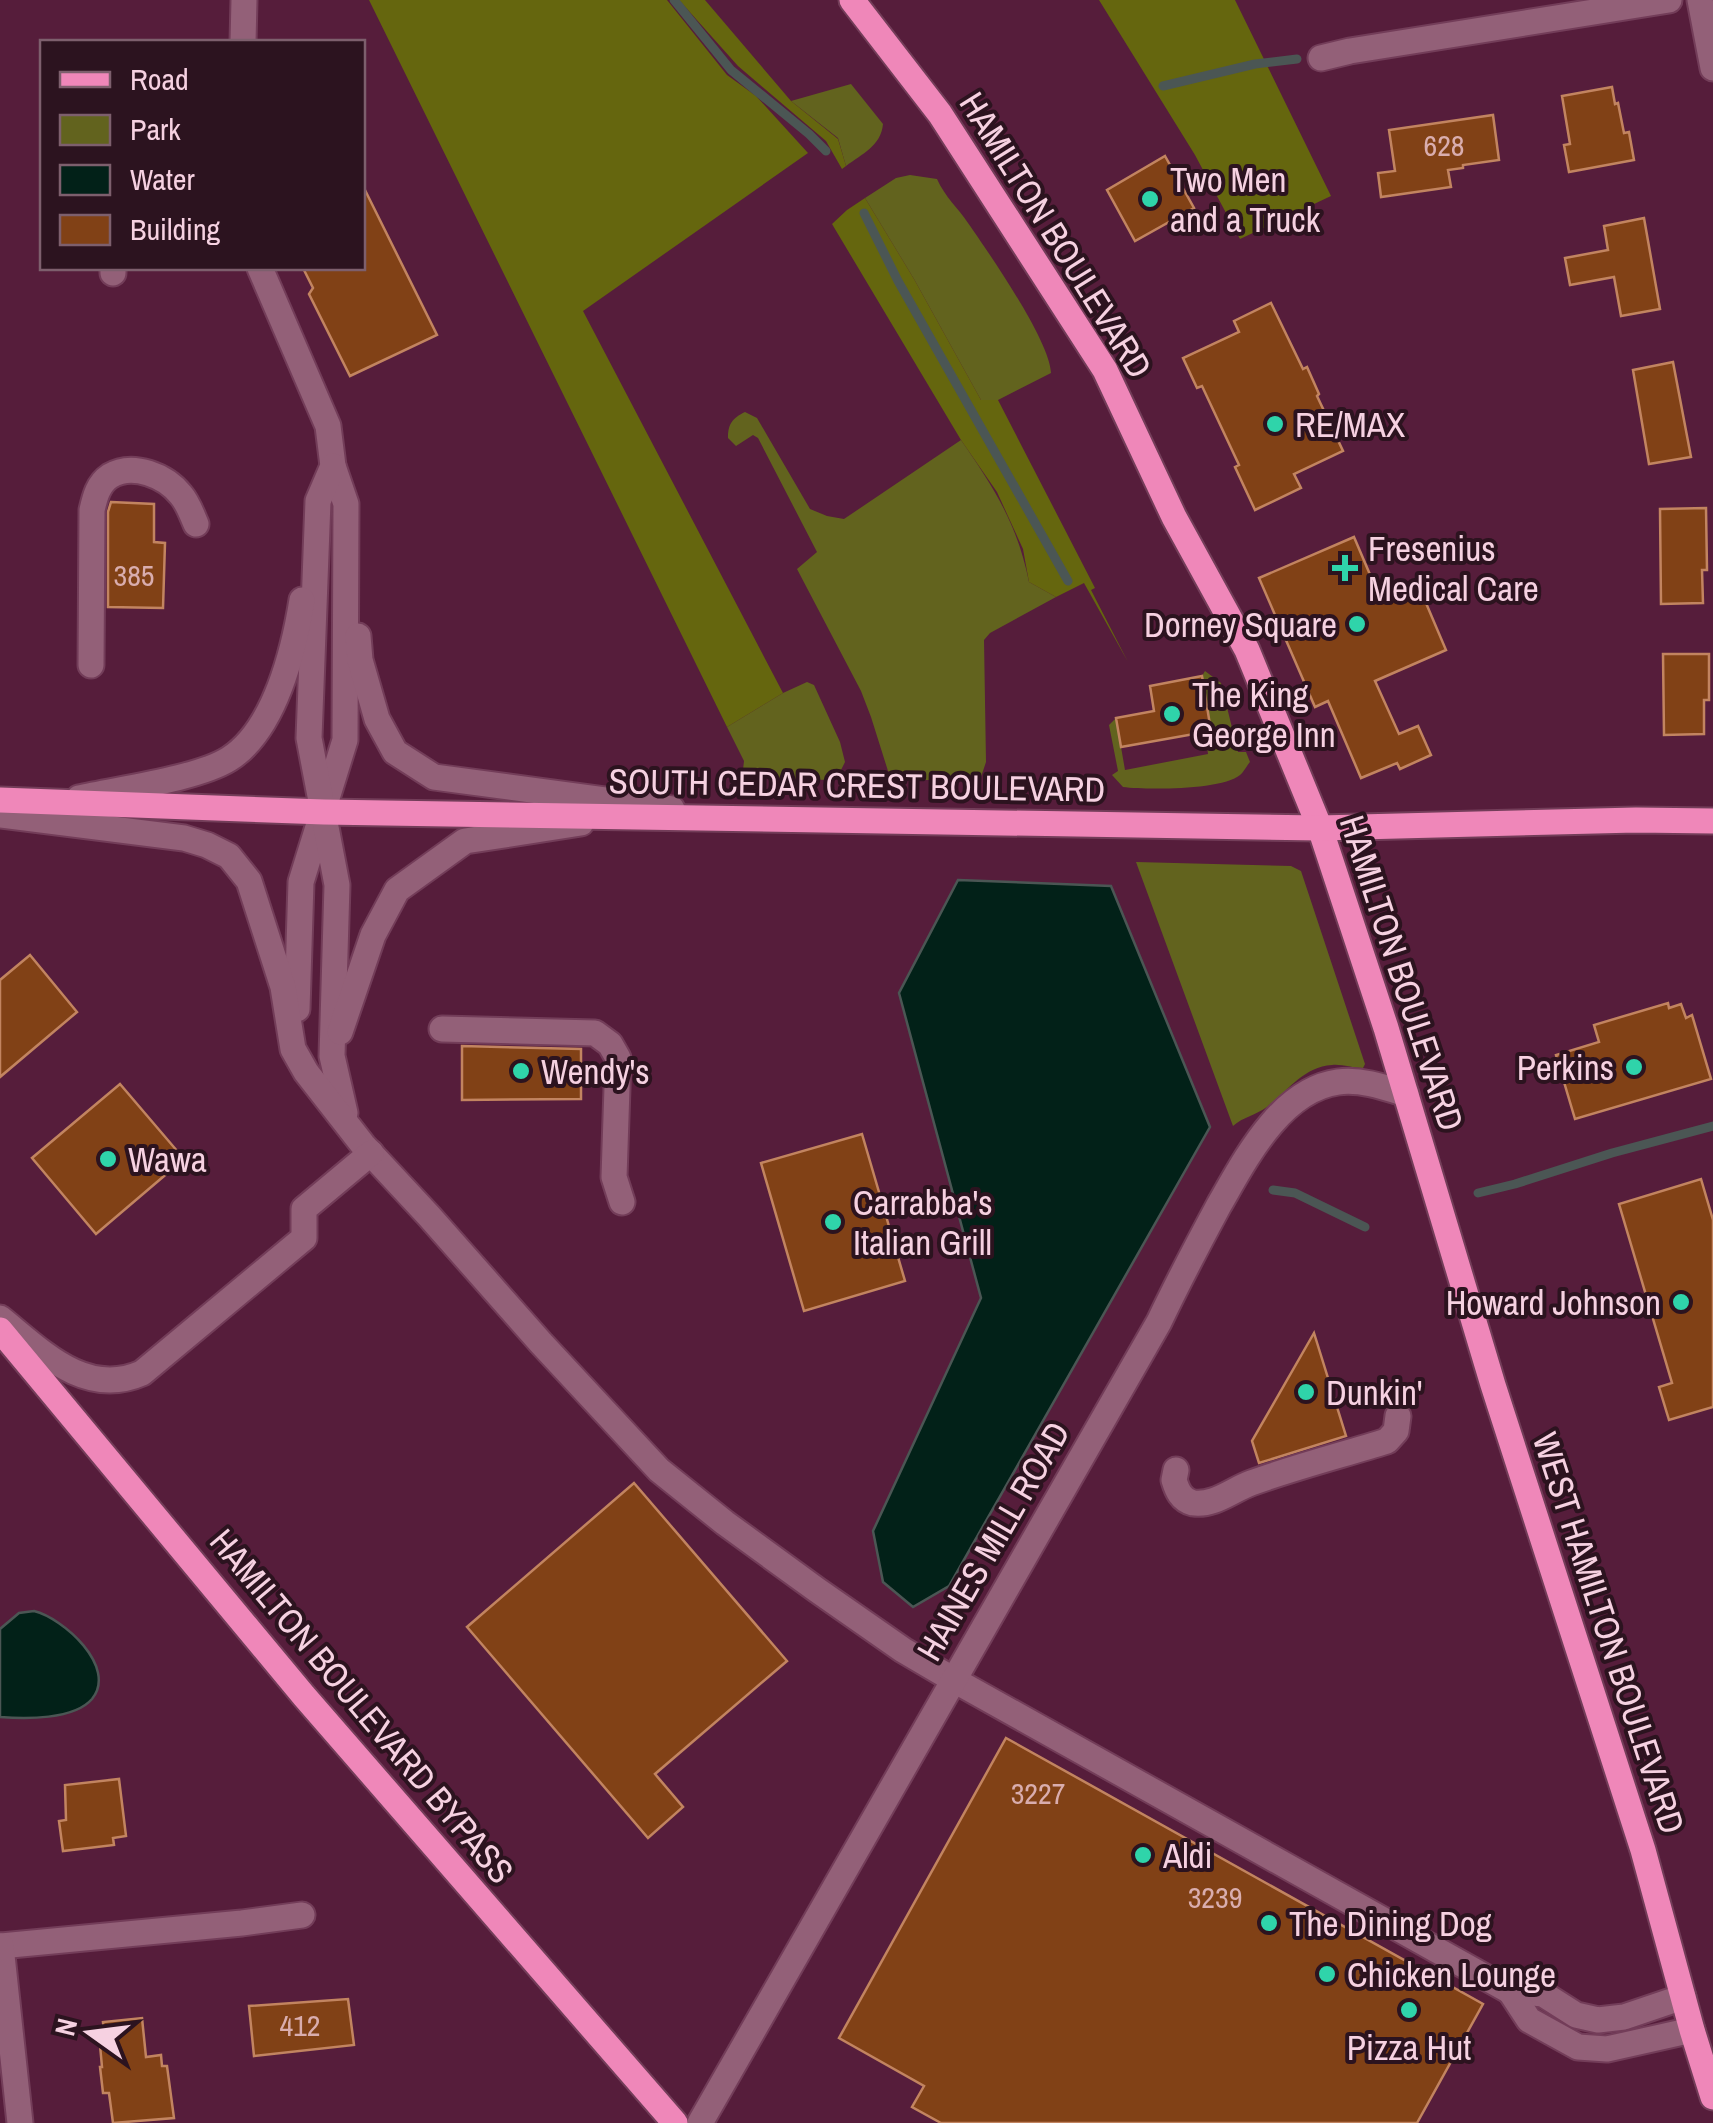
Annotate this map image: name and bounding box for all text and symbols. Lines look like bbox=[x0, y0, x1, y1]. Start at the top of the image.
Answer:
legend bbox=[40, 40, 365, 270]
text: Road bbox=[130, 59, 189, 99]
street label: HAMILTON BOULEVARD bbox=[949, 83, 1163, 387]
text: Park bbox=[130, 109, 181, 149]
house number: 628 bbox=[1423, 125, 1465, 165]
place label: Two Men and a Truck bbox=[1170, 156, 1321, 243]
text: Water bbox=[130, 159, 196, 199]
marker: Two Men and a Truck bbox=[1139, 188, 1161, 210]
text: Building bbox=[130, 209, 221, 249]
place label: RE/MAX bbox=[1295, 401, 1405, 448]
marker: RE/MAX bbox=[1264, 413, 1286, 435]
place label: Fresenius Medical Care bbox=[1368, 525, 1539, 612]
house number: 385 bbox=[113, 555, 155, 595]
marker: Fresenius Medical Care bbox=[1332, 555, 1358, 581]
place label: Dorney Square bbox=[1144, 601, 1337, 648]
marker: Dorney Square bbox=[1346, 613, 1368, 635]
place label: The King George Inn bbox=[1192, 671, 1336, 758]
marker: The King George Inn bbox=[1161, 703, 1183, 725]
street label: SOUTH CEDAR CREST BOULEVARD bbox=[608, 757, 1106, 813]
street label: HAMILTON BOULEVARD bbox=[1329, 809, 1475, 1137]
place label: Perkins bbox=[1517, 1044, 1614, 1091]
place label: Wendy's bbox=[541, 1048, 650, 1095]
marker: Perkins bbox=[1623, 1056, 1645, 1078]
marker: Wendy's bbox=[510, 1060, 532, 1082]
place label: Wawa bbox=[128, 1136, 207, 1183]
marker: Wawa bbox=[97, 1148, 119, 1170]
place label: Carrabba's Italian Grill bbox=[853, 1179, 992, 1266]
marker: Carrabba's Italian Grill bbox=[822, 1211, 844, 1233]
place label: Howard Johnson bbox=[1446, 1279, 1661, 1326]
marker: Howard Johnson bbox=[1670, 1291, 1692, 1313]
place label: Dunkin' bbox=[1326, 1369, 1422, 1416]
marker: Dunkin' bbox=[1295, 1381, 1317, 1403]
street label: HAINES MILL ROAD bbox=[906, 1413, 1080, 1669]
street label: WEST HAMILTON BOULEVARD bbox=[1522, 1426, 1696, 1840]
street label: HAMILTON BOULEVARD BYPASS bbox=[200, 1519, 524, 1893]
house number: 3227 bbox=[1011, 1773, 1065, 1813]
place label: Aldi bbox=[1162, 1832, 1212, 1879]
marker: Aldi bbox=[1132, 1844, 1154, 1866]
house number: 3239 bbox=[1188, 1877, 1242, 1917]
place label: The Dining Dog bbox=[1289, 1900, 1492, 1947]
marker: The Dining Dog bbox=[1258, 1912, 1280, 1934]
place label: Chicken Lounge bbox=[1347, 1951, 1556, 1998]
marker: Chicken Lounge bbox=[1316, 1963, 1338, 1985]
north arrow bbox=[40, 1983, 140, 2083]
marker: Pizza Hut bbox=[1398, 1999, 1420, 2021]
house number: 412 bbox=[279, 2005, 321, 2045]
text: N bbox=[45, 2014, 86, 2040]
place label: Pizza Hut bbox=[1347, 2024, 1471, 2071]

